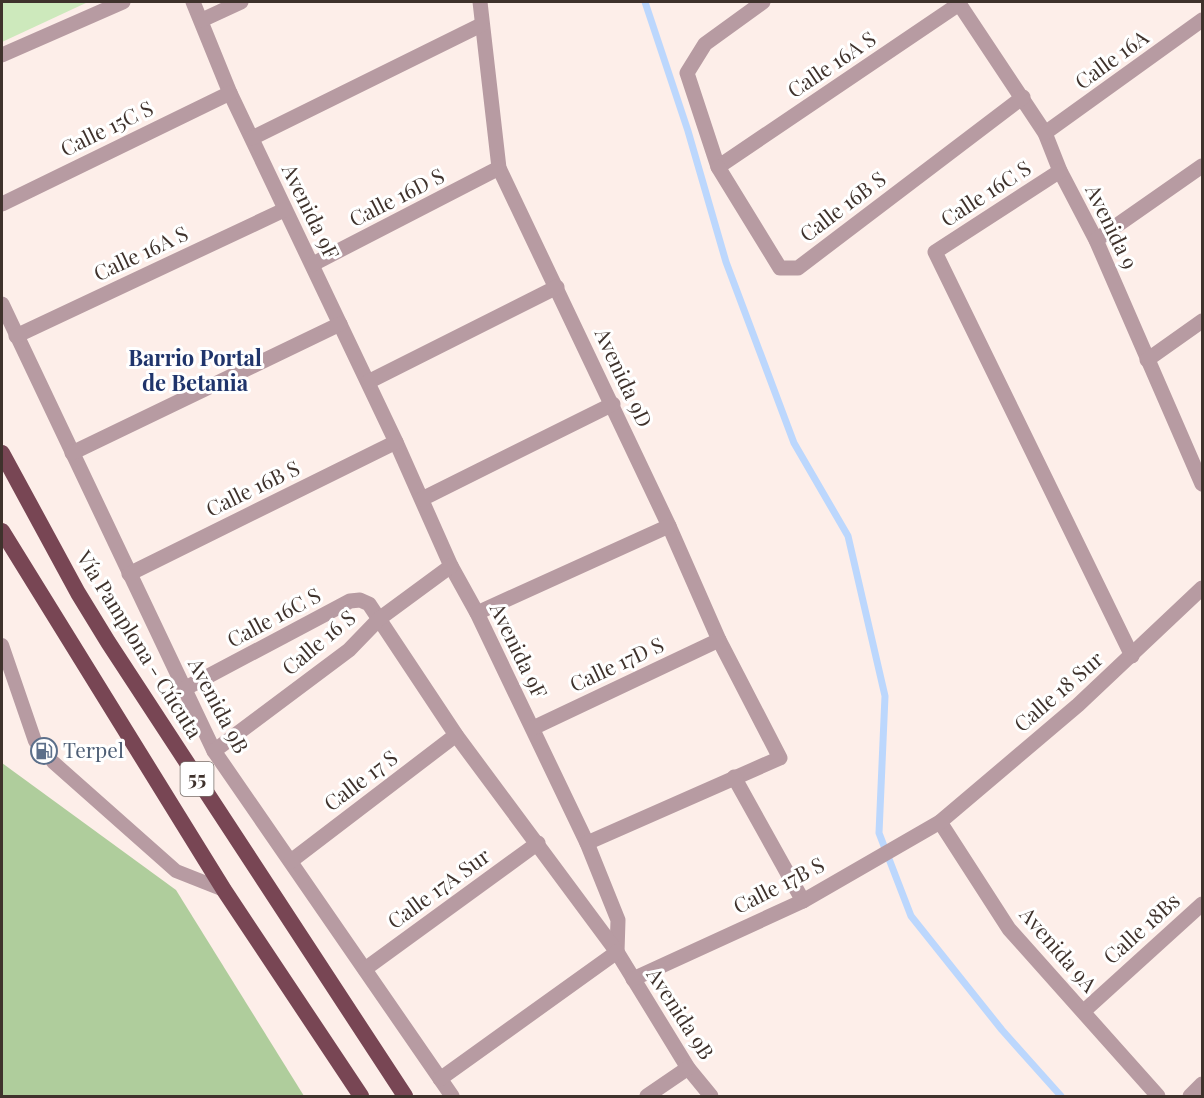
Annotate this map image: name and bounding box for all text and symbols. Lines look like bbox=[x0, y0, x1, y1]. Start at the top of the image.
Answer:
street label: Calle 16A bbox=[1068, 22, 1154, 95]
street label: Calle 16A S bbox=[781, 23, 881, 103]
street label: Calle 15C S bbox=[55, 93, 157, 162]
street label: Calle 16C S bbox=[934, 153, 1035, 232]
street label: Avenida 9F bbox=[276, 158, 347, 264]
street label: Calle 16D S bbox=[344, 160, 448, 232]
street label: Calle 16B S bbox=[793, 164, 890, 247]
street label: Avenida 9 bbox=[1080, 178, 1145, 273]
street label: Calle 16A S bbox=[88, 218, 192, 286]
street label: Avenida 9D bbox=[589, 322, 660, 431]
district label: Barrio Portal de Betania bbox=[128, 342, 262, 397]
street label: Calle 16B S bbox=[201, 453, 304, 522]
street label: Vía Pamplona - Cúcuta bbox=[71, 544, 210, 743]
street label: Calle 16C S bbox=[221, 580, 325, 653]
street label: Avenida 9F bbox=[484, 597, 555, 703]
street label: Calle 16 S bbox=[275, 603, 360, 680]
street label: Calle 17D S bbox=[565, 629, 668, 697]
street label: Calle 18 Sur bbox=[1007, 644, 1109, 737]
street label: Avenida 9B bbox=[183, 652, 257, 758]
place label: Terpel bbox=[63, 735, 124, 763]
fuel station icon: Terpel bbox=[29, 736, 59, 766]
street label: Calle 17 S bbox=[317, 743, 402, 816]
road number: 55 bbox=[180, 762, 214, 796]
street label: Calle 17A Sur bbox=[381, 840, 495, 934]
street label: Calle 17B S bbox=[728, 849, 828, 919]
street label: Calle 18Bs bbox=[1096, 886, 1185, 969]
street label: Avenida 9A bbox=[1014, 899, 1105, 998]
street label: Avenida 9B bbox=[641, 961, 722, 1064]

